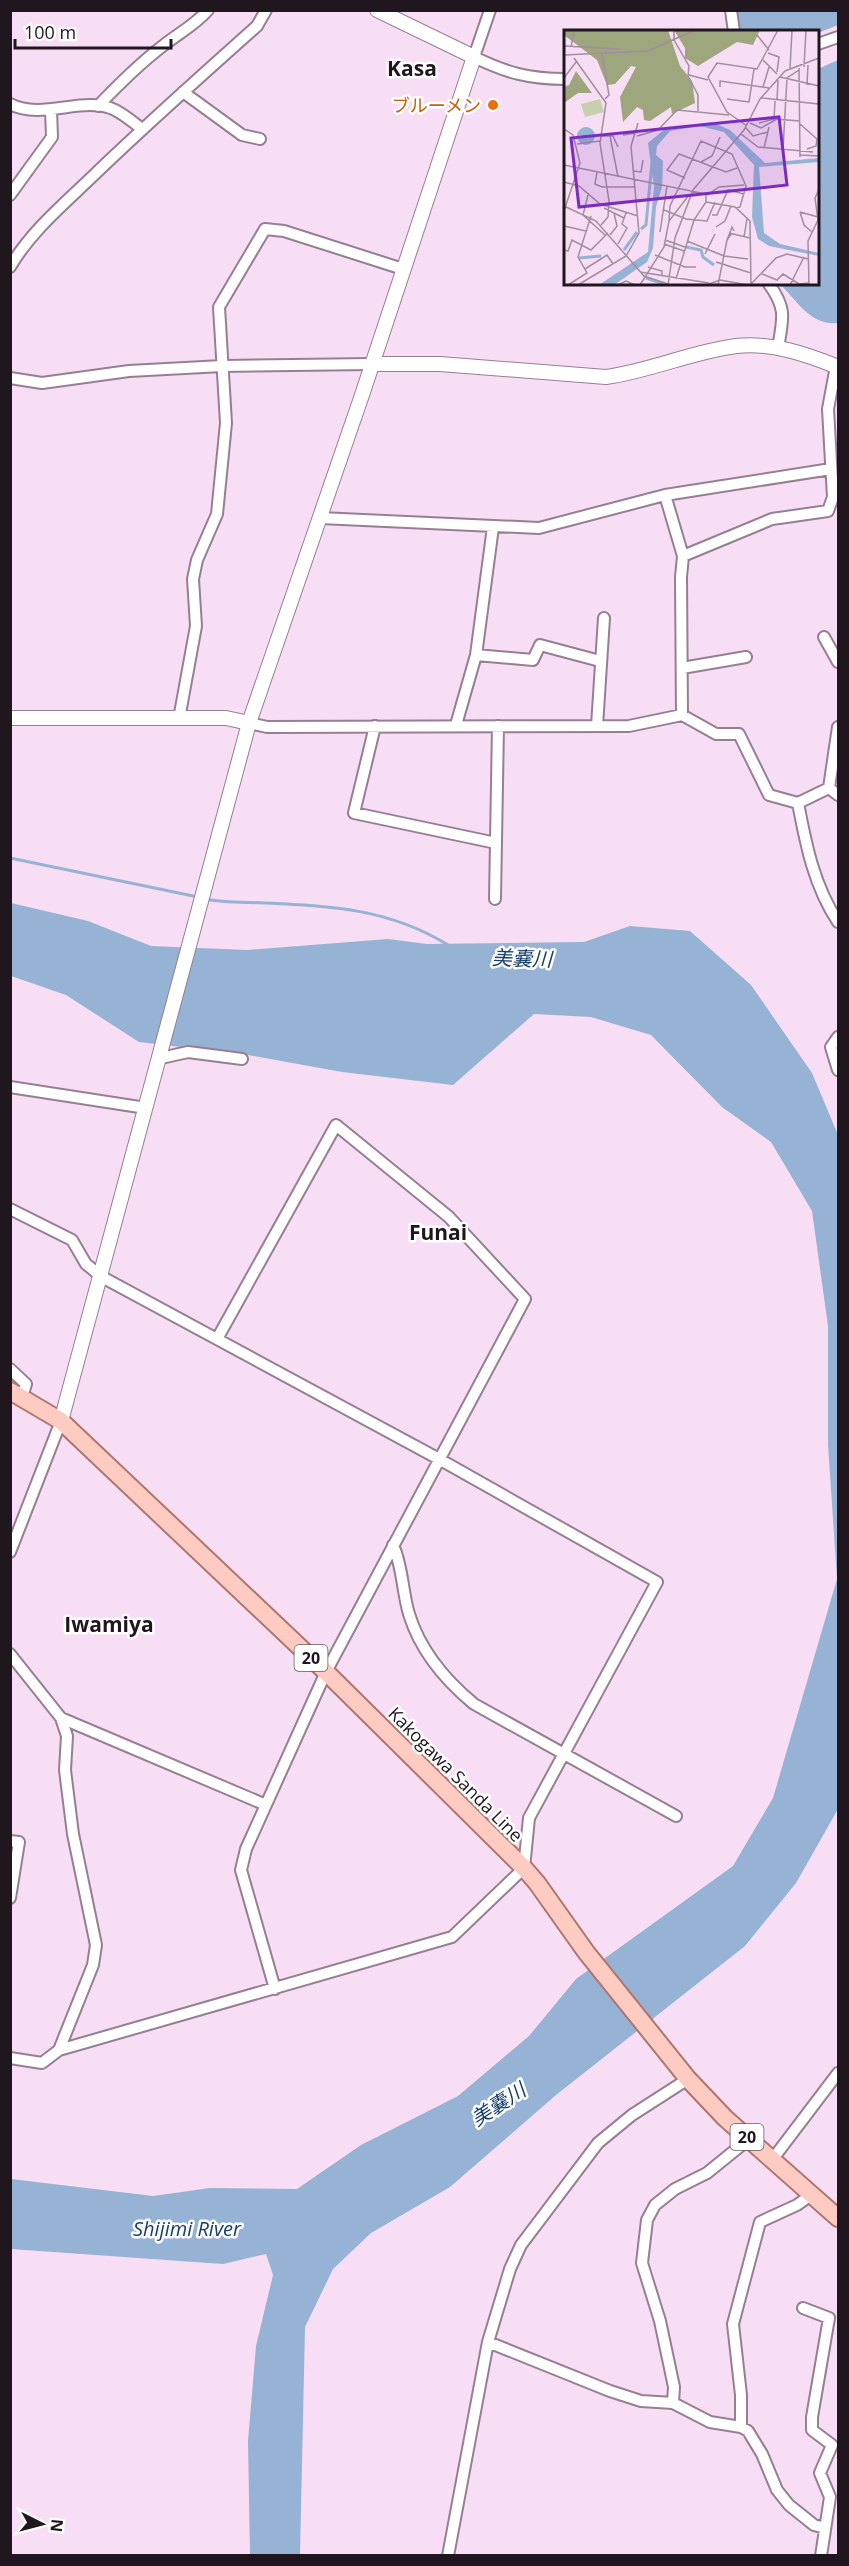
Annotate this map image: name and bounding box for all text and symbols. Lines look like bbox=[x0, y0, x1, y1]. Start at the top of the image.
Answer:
scale bar bbox=[15, 12, 171, 50]
text: 100 m bbox=[24, 20, 76, 44]
inset map bbox=[564, 30, 819, 285]
district label: Kasa bbox=[387, 54, 437, 82]
place label: ブルーメン bbox=[392, 93, 481, 117]
marker: ブルーメン bbox=[486, 98, 500, 112]
water label: 美嚢川 bbox=[492, 943, 554, 973]
district label: Funai bbox=[409, 1218, 467, 1246]
district label: Iwamiya bbox=[64, 1610, 154, 1638]
road number: 20 bbox=[294, 1645, 328, 1671]
street label: Kakogawa Sanda Line bbox=[383, 1701, 529, 1847]
water label: 美嚢川 bbox=[465, 2075, 532, 2132]
road number: 20 bbox=[730, 2124, 764, 2150]
water label: Shijimi River bbox=[133, 2215, 242, 2242]
north arrow bbox=[12, 2494, 72, 2554]
text: N bbox=[45, 2518, 69, 2533]

